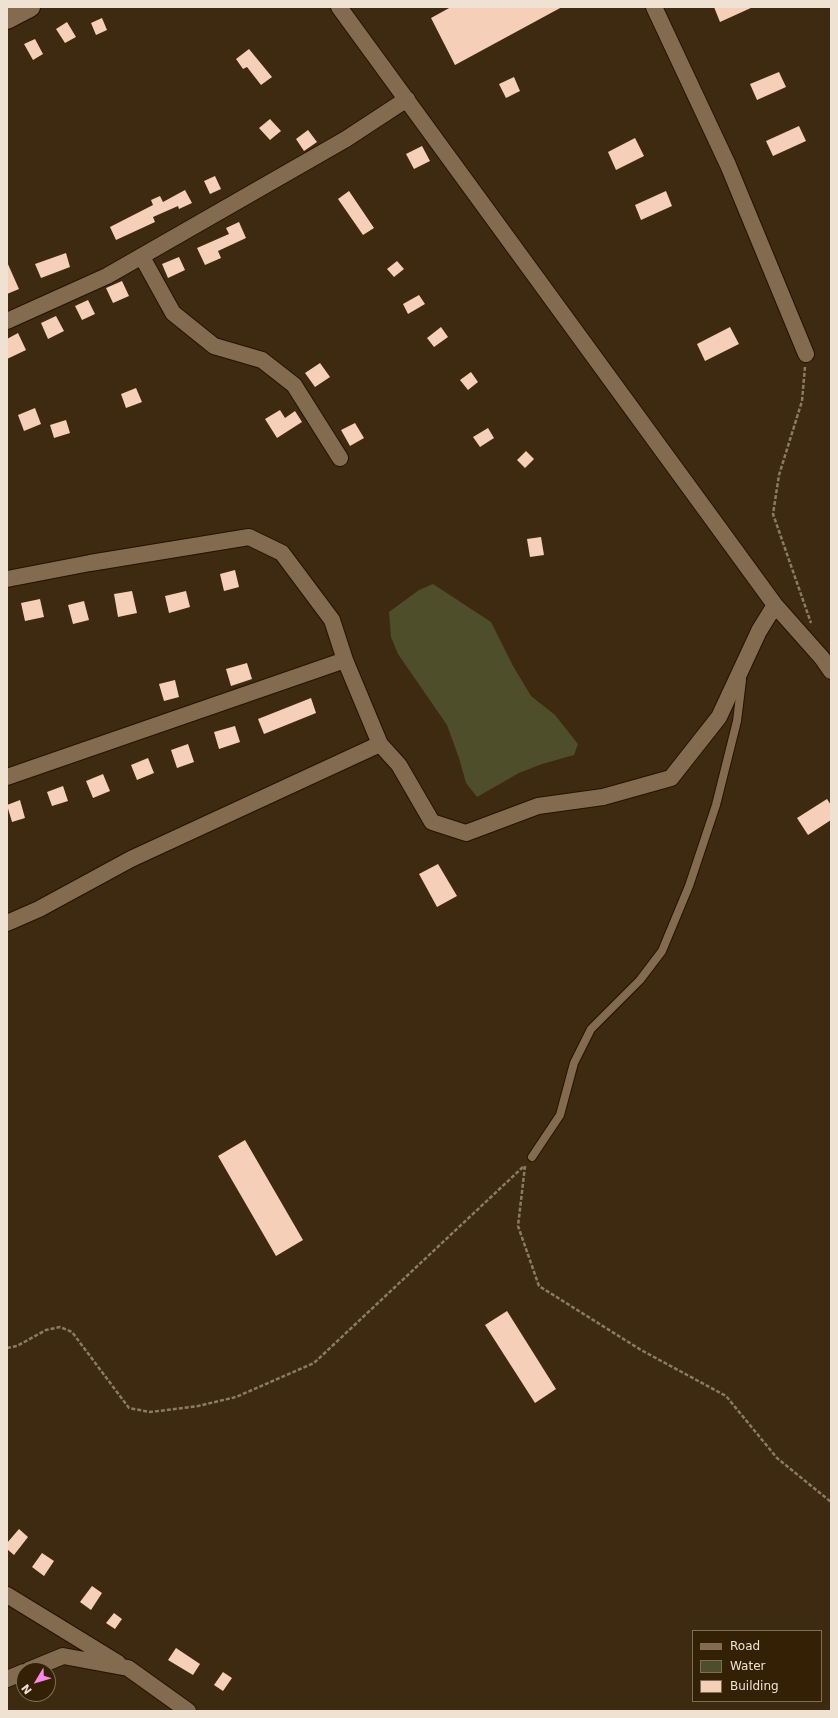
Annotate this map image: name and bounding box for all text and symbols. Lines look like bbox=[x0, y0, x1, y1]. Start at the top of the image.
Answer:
legend bbox=[692, 1630, 822, 1702]
text: Road bbox=[730, 1639, 760, 1653]
text: Water bbox=[730, 1659, 765, 1673]
north arrow bbox=[16, 1662, 56, 1702]
text: Building bbox=[730, 1679, 779, 1693]
text: N bbox=[19, 1681, 35, 1697]

